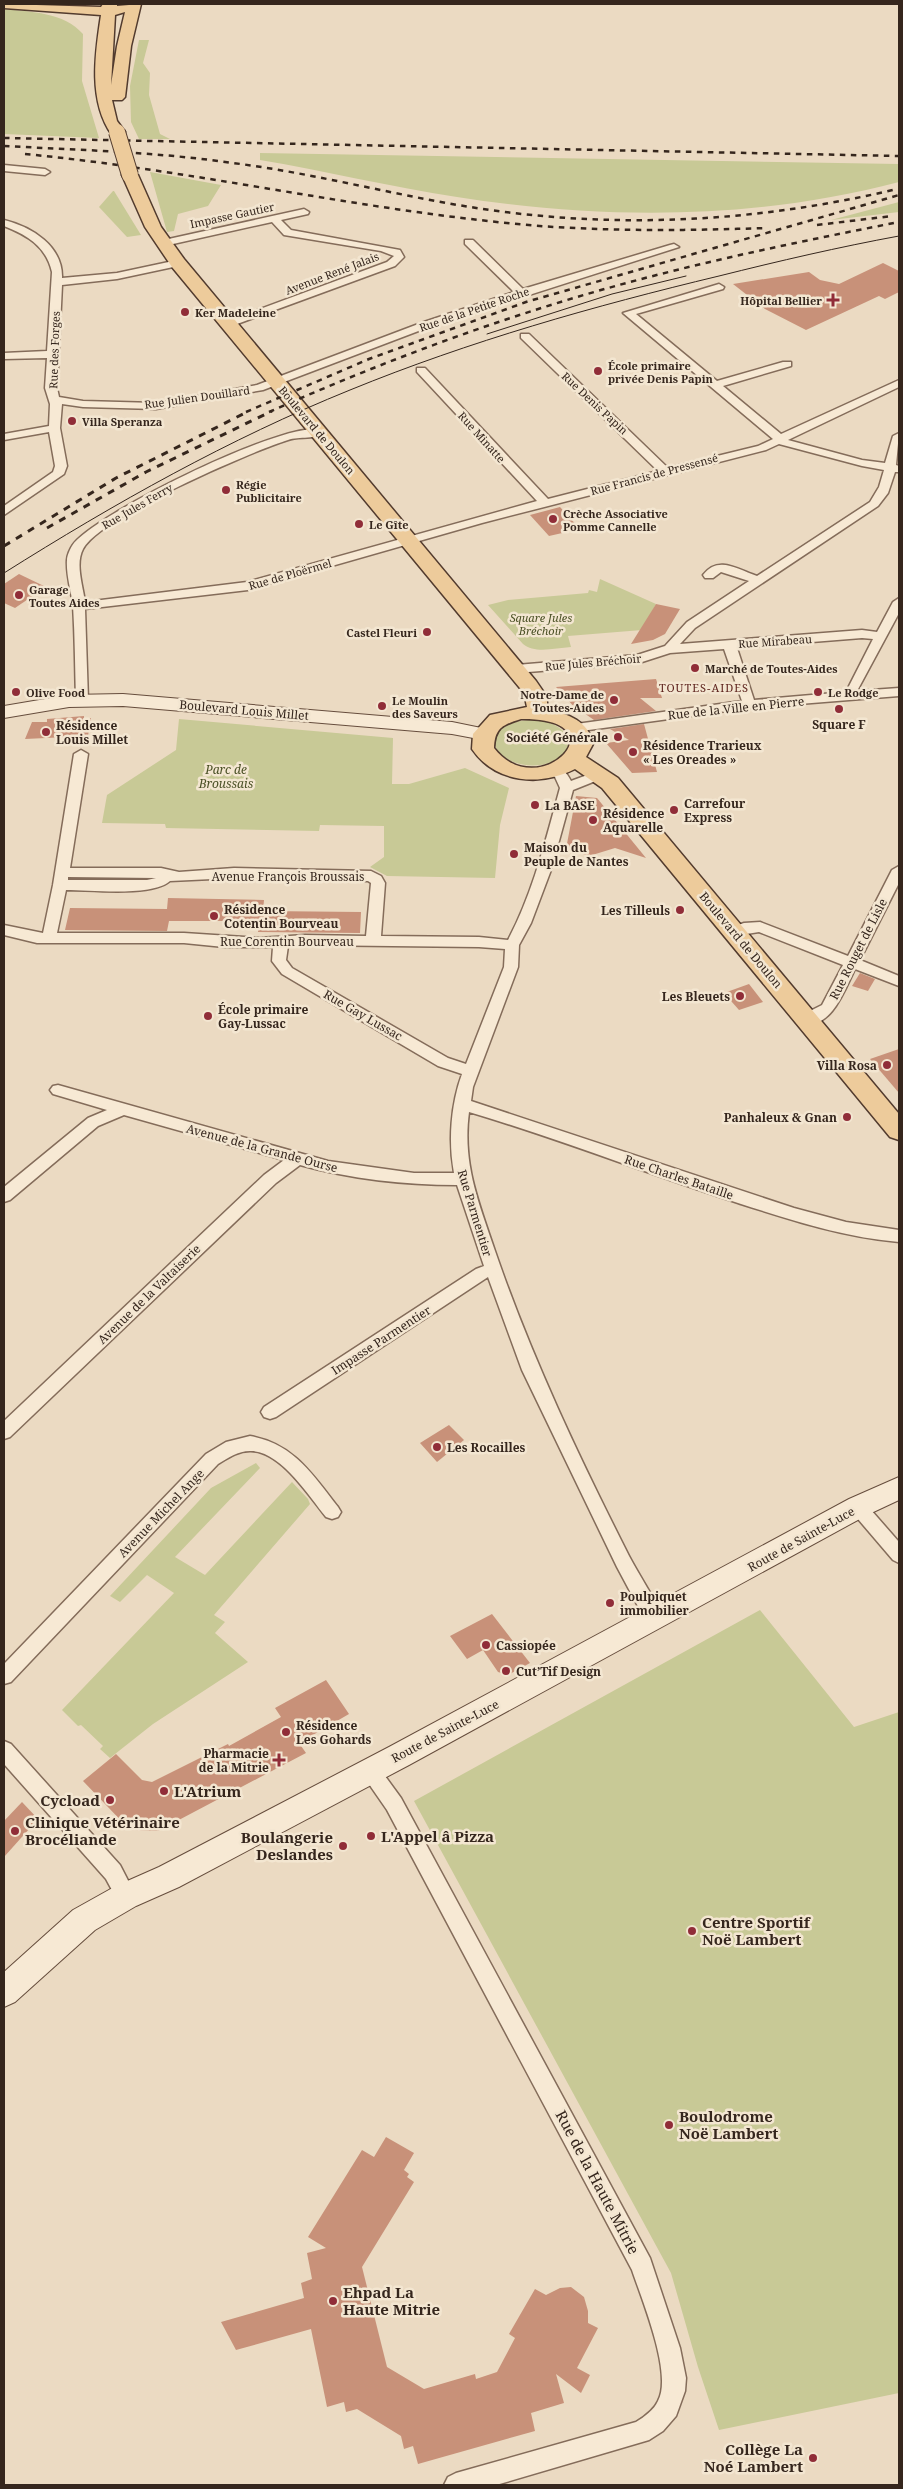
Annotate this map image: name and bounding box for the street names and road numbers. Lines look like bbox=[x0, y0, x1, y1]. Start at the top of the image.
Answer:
street label: Impasse Gautier bbox=[189, 199, 276, 231]
street label: Avenue René Jalais bbox=[283, 248, 381, 298]
street label: Rue de la Petite Roche bbox=[417, 283, 531, 335]
street label: Rue des Forges bbox=[45, 311, 63, 389]
street label: Rue Denis Papin bbox=[559, 368, 631, 438]
street label: Rue Julien Douillard bbox=[143, 382, 251, 412]
street label: Boulevard de Doulon bbox=[276, 383, 358, 477]
street label: Rue Minatte bbox=[455, 408, 509, 466]
street label: Rue Francis de Pressensé bbox=[589, 450, 720, 498]
street label: Rue Jules Ferry bbox=[99, 479, 176, 532]
street label: Rue de Ploërmel bbox=[247, 555, 334, 593]
street label: Rue Mirabeau bbox=[738, 631, 812, 651]
street label: Rue Jules Bréchoir bbox=[544, 650, 643, 674]
street label: Rue de la Ville en Pierre bbox=[667, 692, 805, 724]
street label: Boulevard Louis Millet bbox=[179, 696, 309, 724]
street label: Avenue François Broussais bbox=[211, 868, 365, 885]
street label: Boulevard de Doulon bbox=[696, 888, 787, 992]
street label: Rue Rouget de Lisle bbox=[825, 895, 891, 1003]
street label: Rue Corentin Bourveau bbox=[220, 933, 354, 950]
street label: Rue Gay Lussac bbox=[320, 985, 406, 1045]
street label: Avenue de la Grande Ourse bbox=[185, 1120, 339, 1176]
street label: Rue Charles Bataille bbox=[622, 1150, 736, 1204]
street label: Rue Parmentier bbox=[454, 1167, 496, 1259]
street label: Avenue de la Valtaiserie bbox=[94, 1240, 204, 1348]
street label: Impasse Parmentier bbox=[328, 1301, 434, 1379]
street label: Avenue Michel Ange bbox=[114, 1465, 208, 1561]
street label: Route de Sainte-Luce bbox=[745, 1503, 857, 1575]
street label: Route de Sainte-Luce bbox=[388, 1695, 502, 1767]
street label: Rue de la Haute Mitrie bbox=[551, 2106, 645, 2258]

